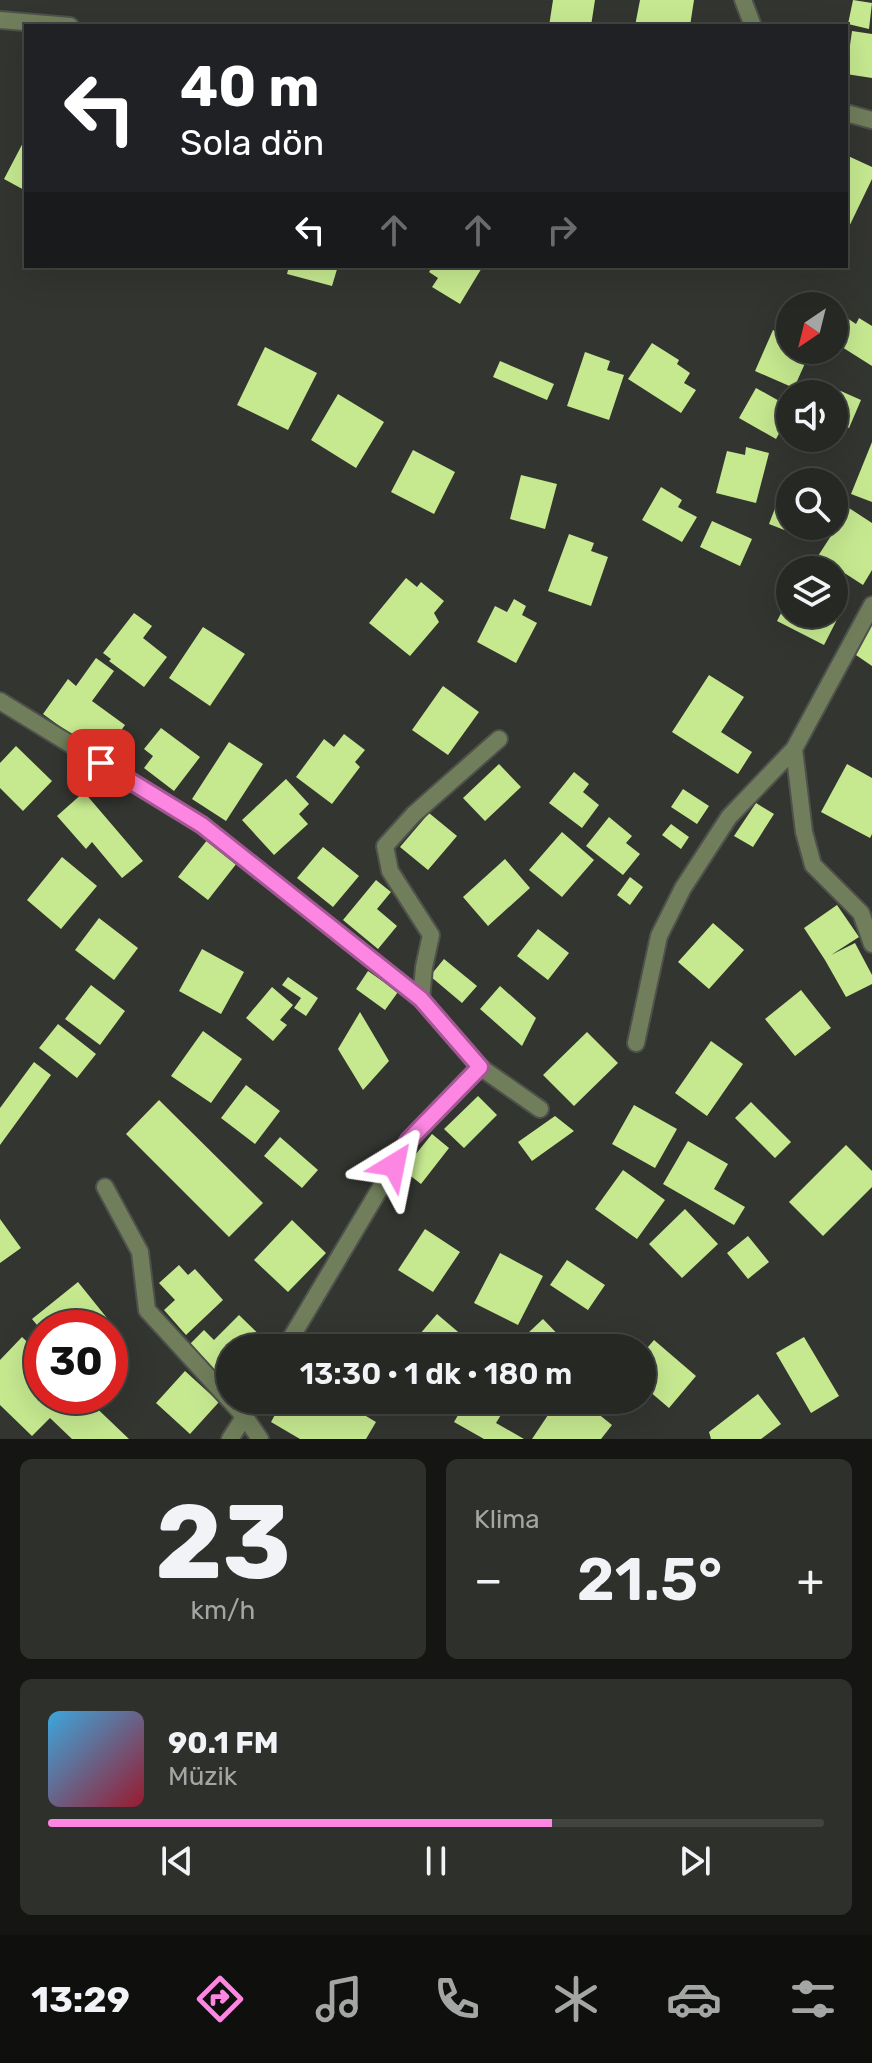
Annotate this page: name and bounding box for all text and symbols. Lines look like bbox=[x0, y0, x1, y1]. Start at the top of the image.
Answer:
text: 40 m bbox=[180, 54, 320, 120]
icon: left bbox=[48, 56, 152, 160]
text: Sola dön bbox=[180, 121, 324, 164]
icon: left bbox=[288, 208, 332, 252]
icon: ahead bbox=[372, 208, 416, 252]
icon: ahead bbox=[456, 208, 500, 252]
icon: right bbox=[540, 208, 584, 252]
north arrow bbox=[776, 292, 848, 364]
map controls bbox=[776, 292, 848, 628]
button: sound bbox=[776, 380, 848, 452]
button: search bbox=[776, 468, 848, 540]
button: layers bbox=[776, 556, 848, 628]
pin bbox=[67, 729, 135, 797]
icon: arrive bbox=[79, 741, 123, 785]
position arrow bbox=[352, 1123, 436, 1207]
speed limit sign: 30 bbox=[24, 1310, 128, 1414]
text: 13:30 · 1 dk · 180 m bbox=[300, 1356, 572, 1392]
text: 23 bbox=[155, 1481, 291, 1604]
text: Klima bbox=[474, 1504, 540, 1535]
text: 21.5° bbox=[577, 1544, 722, 1615]
text: − bbox=[474, 1554, 503, 1606]
text: + bbox=[797, 1554, 824, 1606]
text: km/h bbox=[191, 1595, 255, 1626]
text: 90.1 FM bbox=[168, 1725, 279, 1761]
text: Müzik bbox=[168, 1761, 237, 1792]
icon: previous bbox=[155, 1839, 199, 1883]
icon: pause bbox=[414, 1839, 458, 1883]
icon: next bbox=[673, 1839, 717, 1883]
icon: directions bbox=[192, 1971, 248, 2027]
icon: music bbox=[311, 1971, 367, 2027]
icon: phone bbox=[429, 1971, 485, 2027]
icon: climate bbox=[548, 1971, 604, 2027]
icon: car bbox=[666, 1971, 722, 2027]
icon: filters bbox=[785, 1971, 841, 2027]
text: 13:29 bbox=[31, 1978, 130, 2021]

